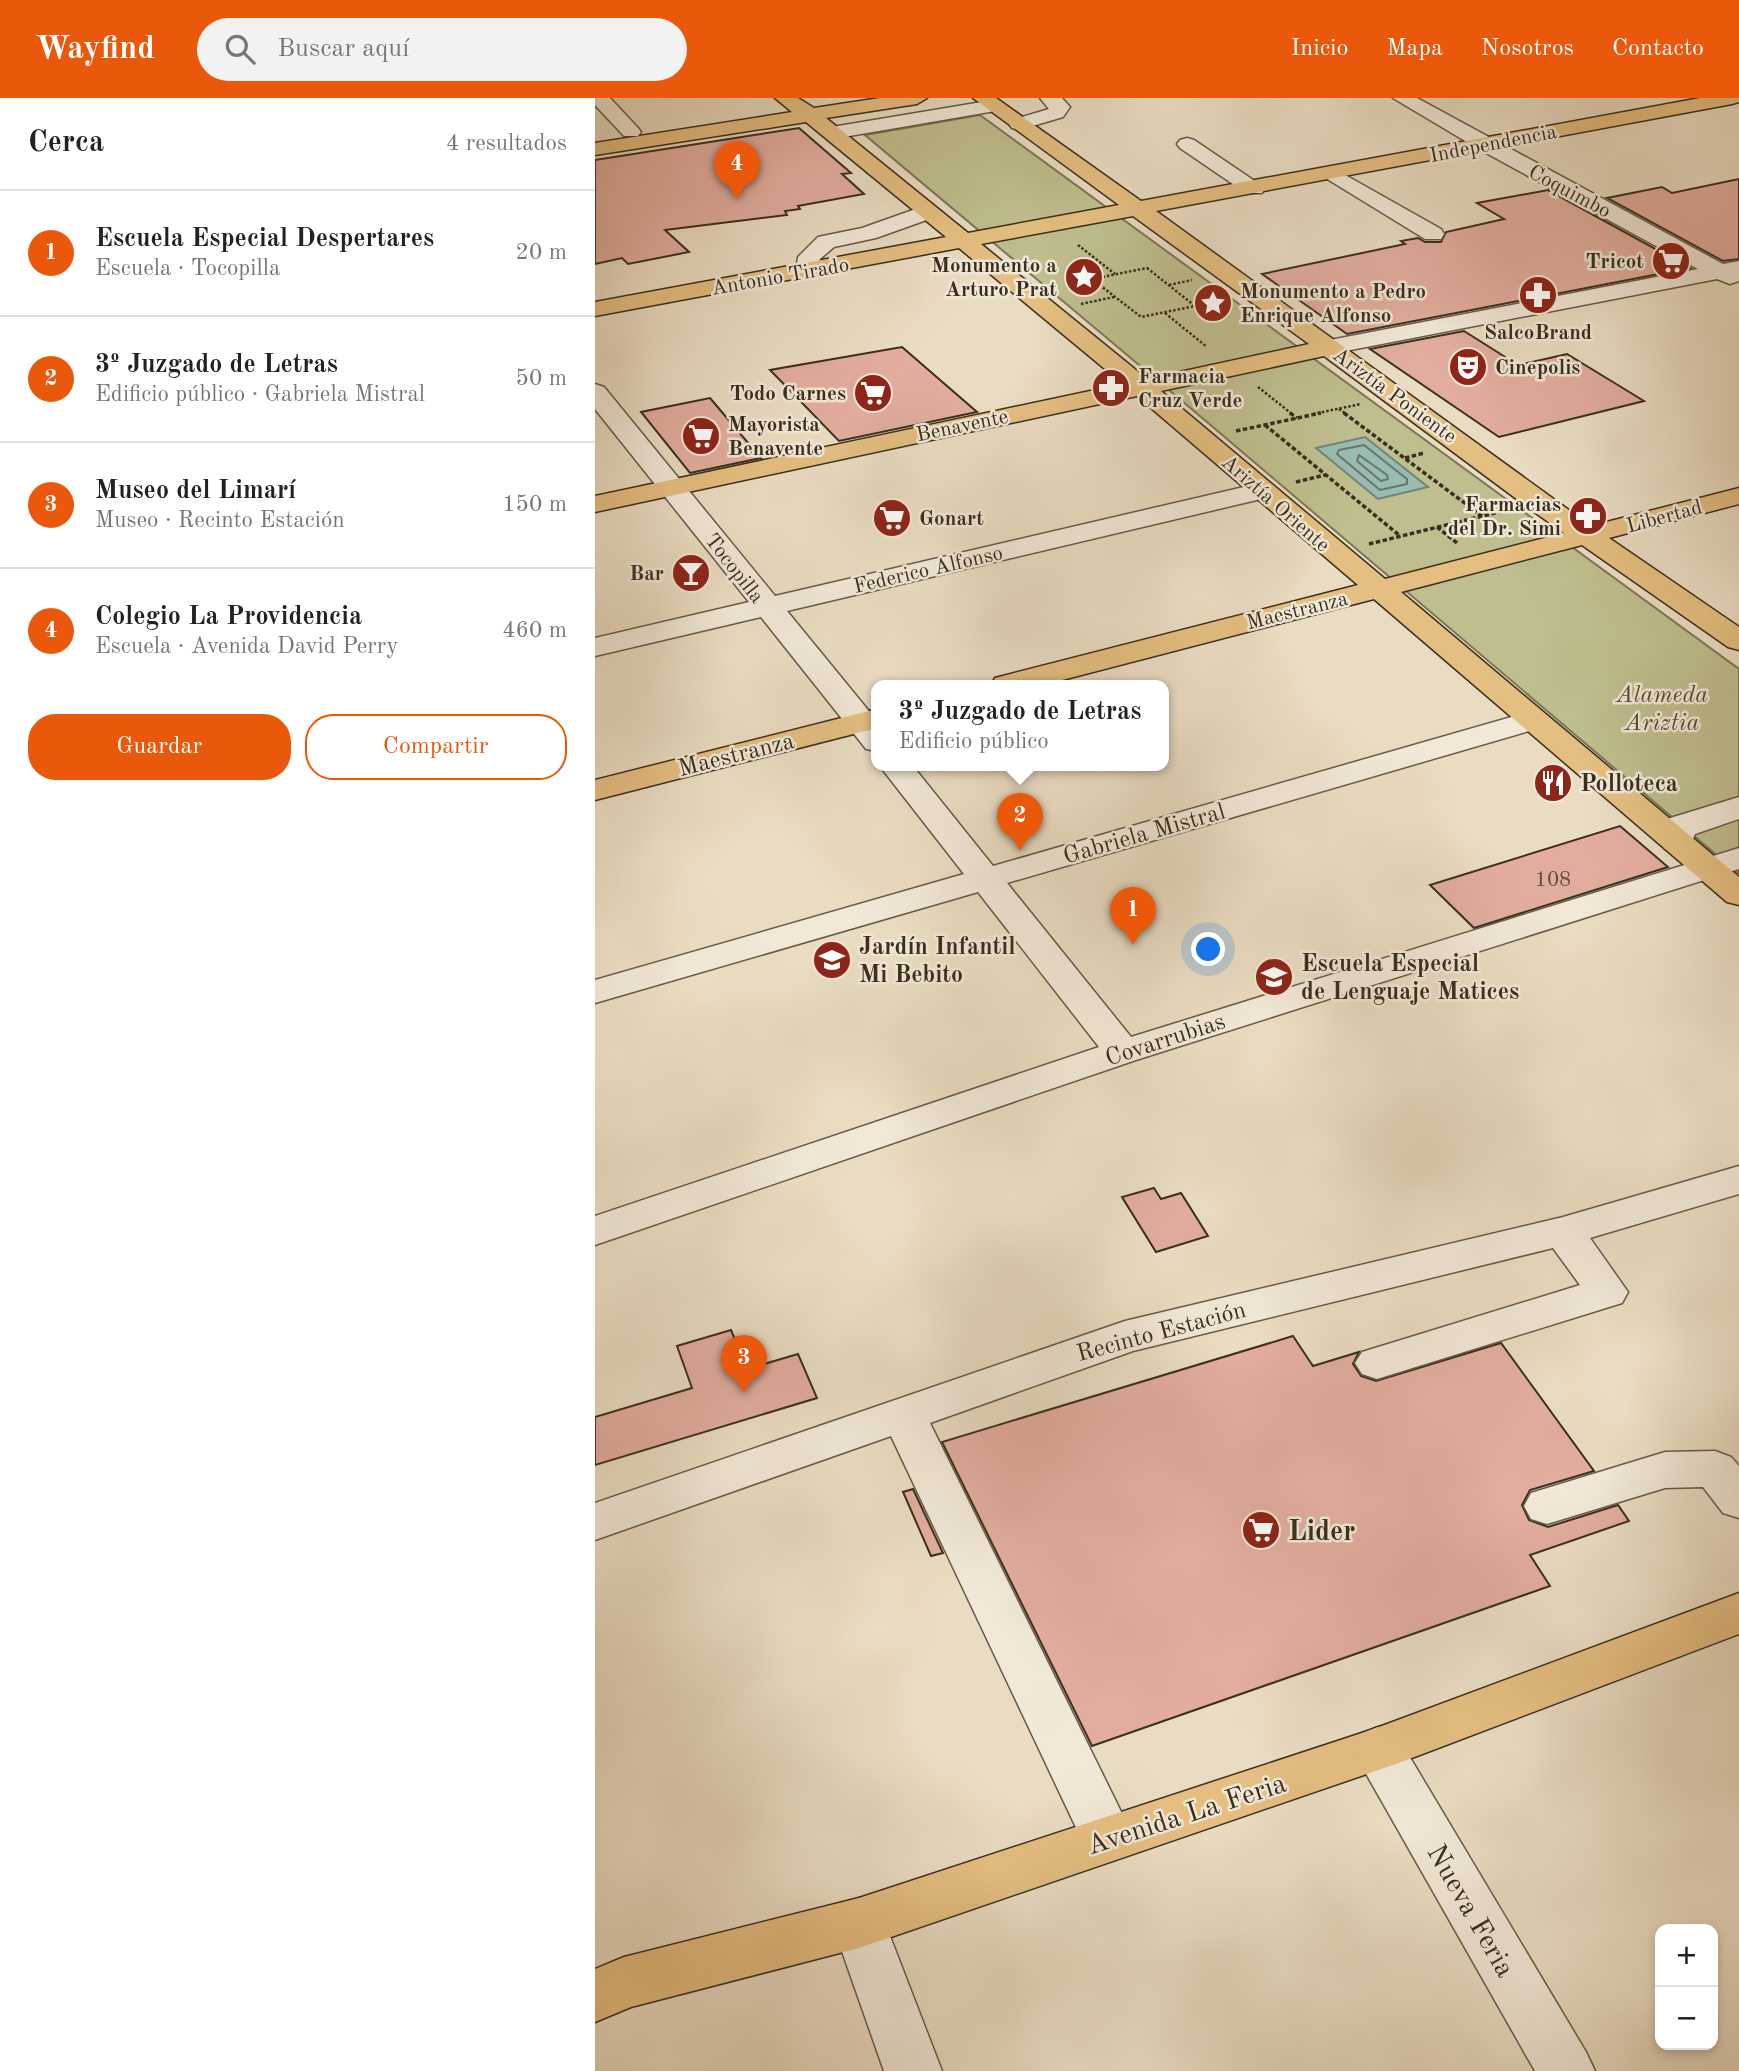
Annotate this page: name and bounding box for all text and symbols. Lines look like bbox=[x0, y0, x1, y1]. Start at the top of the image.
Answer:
search box bbox=[197, 18, 687, 81]
icon: search bbox=[221, 30, 259, 68]
text: Wayfind bbox=[35, 33, 155, 66]
text: Buscar aquí bbox=[277, 36, 409, 62]
text: Inicio bbox=[1291, 37, 1349, 61]
text: Mapa bbox=[1387, 37, 1443, 61]
text: Nosotros bbox=[1481, 37, 1574, 61]
text: Contacto bbox=[1612, 37, 1704, 61]
street label: Independencia bbox=[1428, 122, 1559, 167]
text: Cerca bbox=[28, 128, 104, 158]
text: 4 resultados bbox=[446, 132, 567, 155]
pin: 4 bbox=[714, 141, 760, 199]
street label: Coquimbo bbox=[1525, 162, 1614, 223]
text: Escuela Especial Despertares bbox=[95, 226, 434, 252]
supermarket icon: Tricot bbox=[1650, 240, 1692, 282]
text: 1 bbox=[44, 241, 58, 264]
text: 20 m bbox=[516, 241, 567, 264]
place label: Tricot bbox=[1586, 252, 1644, 273]
street label: Antonio Tirado bbox=[710, 255, 851, 300]
place label: Monumento a Arturo Prat bbox=[931, 256, 1057, 301]
place icon: Monumento a Arturo Prat bbox=[1063, 256, 1105, 298]
text: Escuela · Tocopilla bbox=[95, 257, 280, 280]
pharmacy icon: SalcoBrand bbox=[1517, 274, 1559, 316]
place icon: Monumento a Pedro Enrique Alfonso bbox=[1192, 282, 1234, 324]
place label: Monumento a Pedro Enrique Alfonso bbox=[1240, 282, 1426, 327]
place label: SalcoBrand bbox=[1484, 323, 1592, 344]
street label: Ariztía Poniente bbox=[1328, 344, 1460, 448]
theatre icon: Cinepolis bbox=[1447, 346, 1489, 388]
text: 3º Juzgado de Letras bbox=[95, 352, 338, 378]
place label: Cinepolis bbox=[1495, 358, 1580, 379]
text: 2 bbox=[44, 367, 58, 390]
text: 50 m bbox=[516, 367, 567, 390]
pharmacy icon: Farmacia Cruz Verde bbox=[1090, 367, 1132, 409]
place label: Farmacia Cruz Verde bbox=[1138, 367, 1243, 412]
supermarket icon: Todo Carnes bbox=[852, 372, 894, 414]
text: Edificio público · Gabriela Mistral bbox=[95, 383, 425, 406]
place label: Todo Carnes bbox=[730, 384, 846, 405]
street label: Benavente bbox=[914, 406, 1010, 446]
supermarket icon: Mayorista Benavente bbox=[680, 415, 722, 457]
place label: Mayorista Benavente bbox=[728, 415, 823, 460]
street label: Ariztía Oriente bbox=[1217, 452, 1333, 557]
text: Museo del Limarí bbox=[95, 478, 296, 504]
text: 3 bbox=[44, 493, 58, 516]
text: 150 m bbox=[502, 493, 567, 516]
place label: Farmacias del Dr. Simi bbox=[1448, 495, 1561, 540]
pharmacy icon: Farmacias del Dr. Simi bbox=[1567, 495, 1609, 537]
supermarket icon: Gonart bbox=[871, 497, 913, 539]
street label: Libertad bbox=[1624, 497, 1705, 538]
text: Museo · Recinto Estación bbox=[95, 509, 345, 532]
place label: Gonart bbox=[919, 509, 984, 530]
street label: Tocopilla bbox=[700, 530, 767, 608]
street label: Federico Alfonso bbox=[852, 543, 1005, 598]
bar icon: Bar bbox=[670, 552, 712, 594]
place label: Bar bbox=[629, 564, 664, 585]
street label: Maestranza bbox=[1244, 589, 1350, 634]
text: Colegio La Providencia bbox=[95, 604, 362, 630]
text: 4 bbox=[44, 619, 58, 642]
text: 460 m bbox=[502, 619, 567, 642]
text: Escuela · Avenida David Perry bbox=[95, 635, 398, 658]
popup bbox=[871, 680, 1169, 771]
park label: Alameda Ariztia bbox=[1614, 684, 1708, 736]
text: 3º Juzgado de Letras bbox=[899, 699, 1141, 725]
button: Guardar bbox=[28, 714, 291, 780]
button: Compartir bbox=[305, 714, 567, 780]
street label: Maestranza bbox=[676, 730, 797, 782]
text: Edificio público bbox=[899, 730, 1049, 753]
restaurant icon: Polloteca bbox=[1532, 762, 1574, 804]
place label: Polloteca bbox=[1580, 773, 1678, 797]
pin: 2 bbox=[997, 793, 1043, 851]
street label: Gabriela Mistral bbox=[1061, 800, 1228, 870]
house number: 108 bbox=[1535, 870, 1571, 891]
pin: 1 bbox=[1110, 887, 1156, 945]
your location bbox=[1191, 932, 1225, 966]
place label: Jardín Infantil Mi Bebito bbox=[859, 936, 1016, 988]
school or university icon: Jardín Infantil Mi Bebito bbox=[811, 939, 853, 981]
place label: Escuela Especial de Lenguaje Matices bbox=[1301, 953, 1519, 1005]
school or university icon: Escuela Especial de Lenguaje Matices bbox=[1253, 956, 1295, 998]
street label: Covarrubias bbox=[1103, 1010, 1228, 1072]
street label: Recinto Estación bbox=[1074, 1299, 1249, 1367]
pin: 3 bbox=[721, 1335, 767, 1393]
supermarket icon: Lider bbox=[1240, 1509, 1282, 1551]
place label: Lider bbox=[1288, 1519, 1355, 1547]
street label: Avenida La Feria bbox=[1084, 1770, 1290, 1861]
street label: Nueva Feria bbox=[1420, 1841, 1519, 1983]
map controls bbox=[1655, 1924, 1718, 2050]
button: + bbox=[1655, 1924, 1718, 1987]
button: − bbox=[1655, 1987, 1718, 2050]

